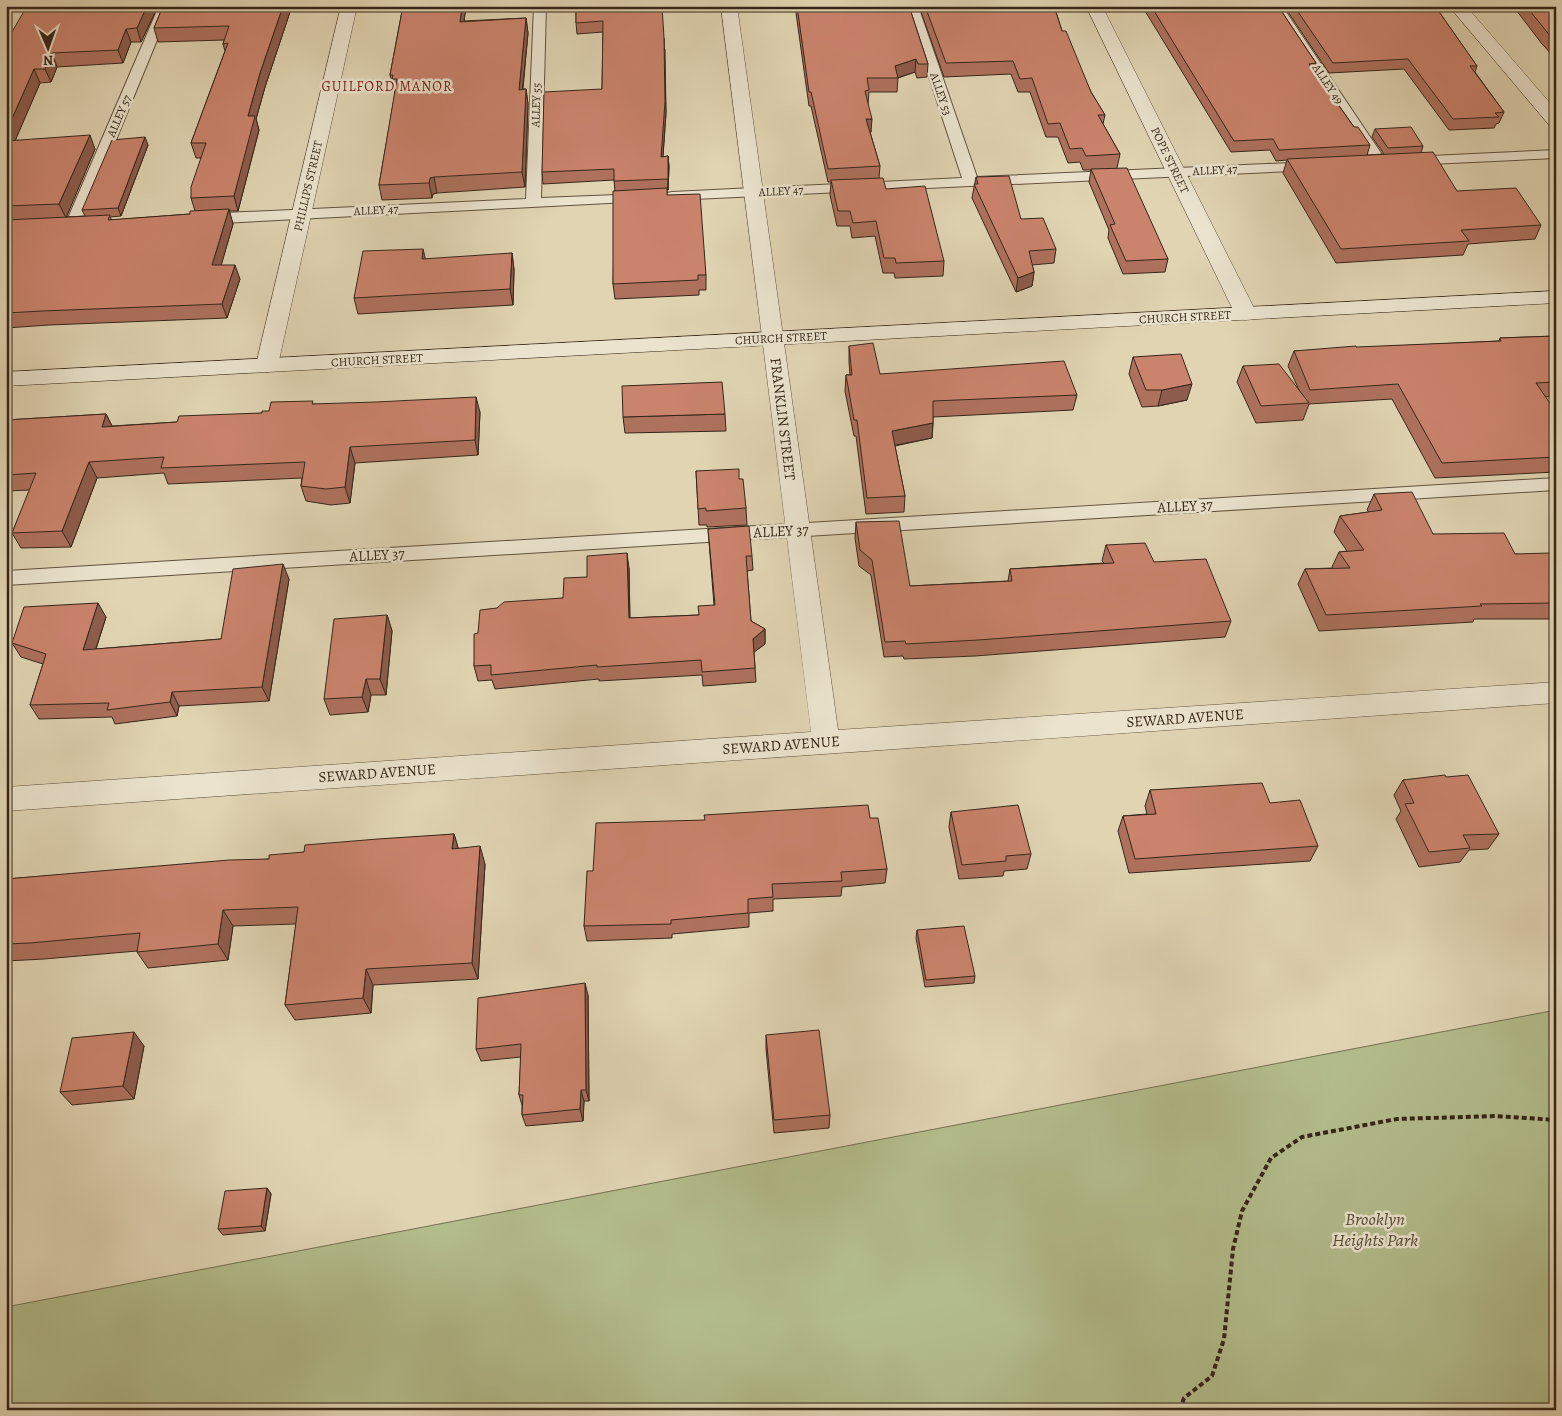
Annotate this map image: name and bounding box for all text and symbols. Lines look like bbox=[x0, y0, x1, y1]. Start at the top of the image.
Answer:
north arrow bbox=[22, 22, 72, 72]
text: N bbox=[43, 51, 54, 70]
street label: ALLEY 49 bbox=[1308, 60, 1347, 107]
street label: ALLEY 53 bbox=[926, 69, 956, 118]
district label: GUILFORD MANOR bbox=[322, 77, 452, 96]
street label: ALLEY 55 bbox=[527, 82, 545, 129]
street label: ALLEY 57 bbox=[103, 92, 135, 141]
street label: POPE STREET bbox=[1147, 124, 1193, 196]
street label: PHILLIPS STREET bbox=[290, 139, 326, 233]
street label: ALLEY 47 bbox=[1191, 161, 1239, 179]
street label: ALLEY 47 bbox=[757, 182, 805, 200]
street label: ALLEY 47 bbox=[352, 201, 400, 219]
street label: CHURCH STREET bbox=[1139, 307, 1232, 327]
street label: CHURCH STREET bbox=[735, 328, 828, 348]
street label: CHURCH STREET bbox=[331, 350, 424, 370]
street label: FRANKLIN STREET bbox=[766, 356, 801, 482]
street label: ALLEY 37 bbox=[1156, 495, 1214, 517]
street label: ALLEY 37 bbox=[752, 520, 810, 542]
street label: ALLEY 37 bbox=[348, 544, 406, 566]
street label: SEWARD AVENUE bbox=[1126, 704, 1244, 732]
street label: SEWARD AVENUE bbox=[722, 731, 840, 759]
street label: SEWARD AVENUE bbox=[318, 759, 436, 787]
park label: Brooklyn Heights Park bbox=[1332, 1207, 1418, 1252]

